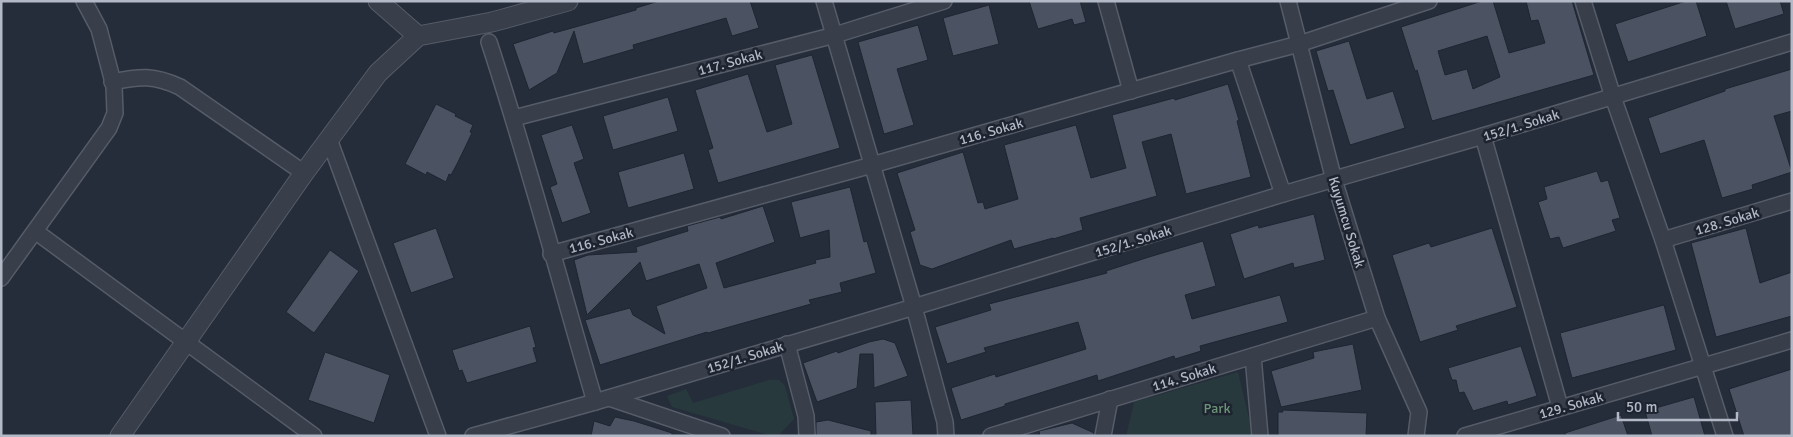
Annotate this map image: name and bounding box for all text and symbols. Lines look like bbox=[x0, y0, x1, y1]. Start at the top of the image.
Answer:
street label: 117. Sokak bbox=[696, 46, 764, 79]
street label: 152/1. Sokak bbox=[1481, 106, 1561, 145]
street label: 116. Sokak bbox=[957, 114, 1025, 149]
street label: Kuyumcu Sokak bbox=[1325, 174, 1368, 270]
street label: 128. Sokak bbox=[1693, 204, 1761, 239]
street label: 152/1. Sokak bbox=[1093, 222, 1173, 261]
street label: 116. Sokak bbox=[567, 224, 635, 257]
street label: 152/1. Sokak bbox=[705, 338, 785, 377]
street label: 114. Sokak bbox=[1150, 360, 1218, 395]
street label: 129. Sokak bbox=[1537, 388, 1605, 423]
scale bar bbox=[1618, 390, 1737, 422]
text: 50 m bbox=[1626, 398, 1657, 416]
park label: Park bbox=[1204, 400, 1230, 417]

